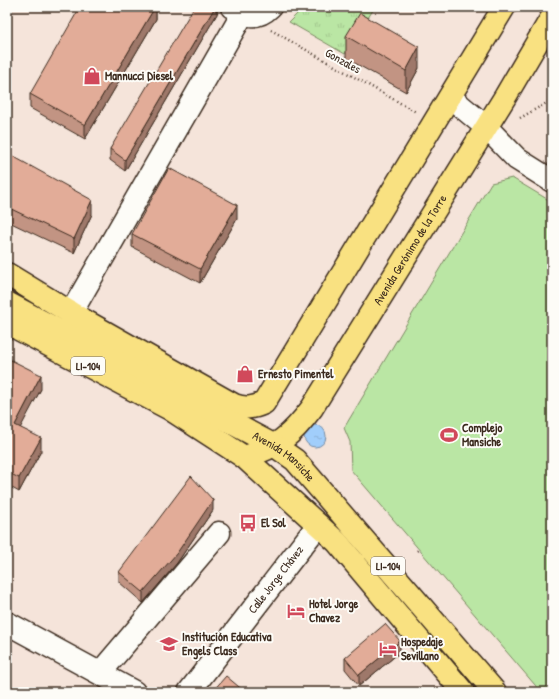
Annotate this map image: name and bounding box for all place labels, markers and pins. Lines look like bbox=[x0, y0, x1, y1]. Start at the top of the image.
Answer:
shop icon: Mannucci Diesel bbox=[82, 66, 102, 86]
place label: Mannucci Diesel bbox=[105, 67, 174, 84]
shop icon: Ernesto Pimentel bbox=[235, 364, 255, 384]
place label: Ernesto Pimentel bbox=[258, 365, 334, 382]
place label: Complejo Mansiche bbox=[462, 419, 502, 450]
sports icon: Complejo Mansiche bbox=[439, 425, 459, 445]
bus stop icon: El Sol bbox=[238, 513, 258, 533]
place label: El Sol bbox=[261, 514, 287, 531]
place label: Hotel Jorge Chavez bbox=[309, 595, 359, 626]
hotel icon: Hotel Jorge Chavez bbox=[286, 601, 306, 621]
place label: Institución Educativa Engels Class bbox=[182, 628, 272, 660]
place label: Hospedaje Sevillano bbox=[401, 633, 443, 664]
school or university icon: Institución Educativa Engels Class bbox=[159, 634, 179, 654]
hotel icon: Hospedaje Sevillano bbox=[378, 639, 398, 659]

